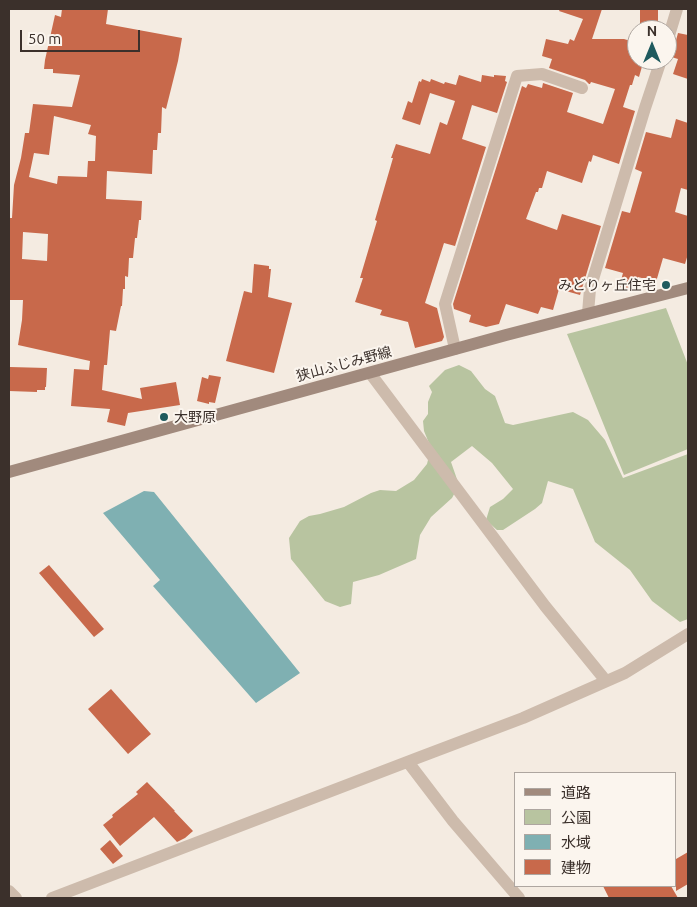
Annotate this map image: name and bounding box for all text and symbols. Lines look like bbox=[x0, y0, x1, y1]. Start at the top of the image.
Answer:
scale bar bbox=[22, 20, 142, 52]
north arrow bbox=[627, 20, 677, 70]
text: N bbox=[647, 23, 657, 39]
text: 50 m bbox=[28, 30, 61, 47]
place label: みどりヶ丘住宅 bbox=[558, 277, 656, 293]
marker: みどりヶ丘住宅 bbox=[660, 279, 672, 291]
street label: 狭山ふじみ野線 bbox=[294, 343, 394, 385]
place label: 大野原 bbox=[174, 409, 216, 425]
marker: 大野原 bbox=[158, 411, 170, 423]
legend bbox=[514, 772, 677, 887]
text: 道路 bbox=[561, 784, 591, 801]
text: 公園 bbox=[561, 809, 591, 826]
text: 水域 bbox=[561, 834, 591, 851]
text: 建物 bbox=[561, 859, 591, 876]

